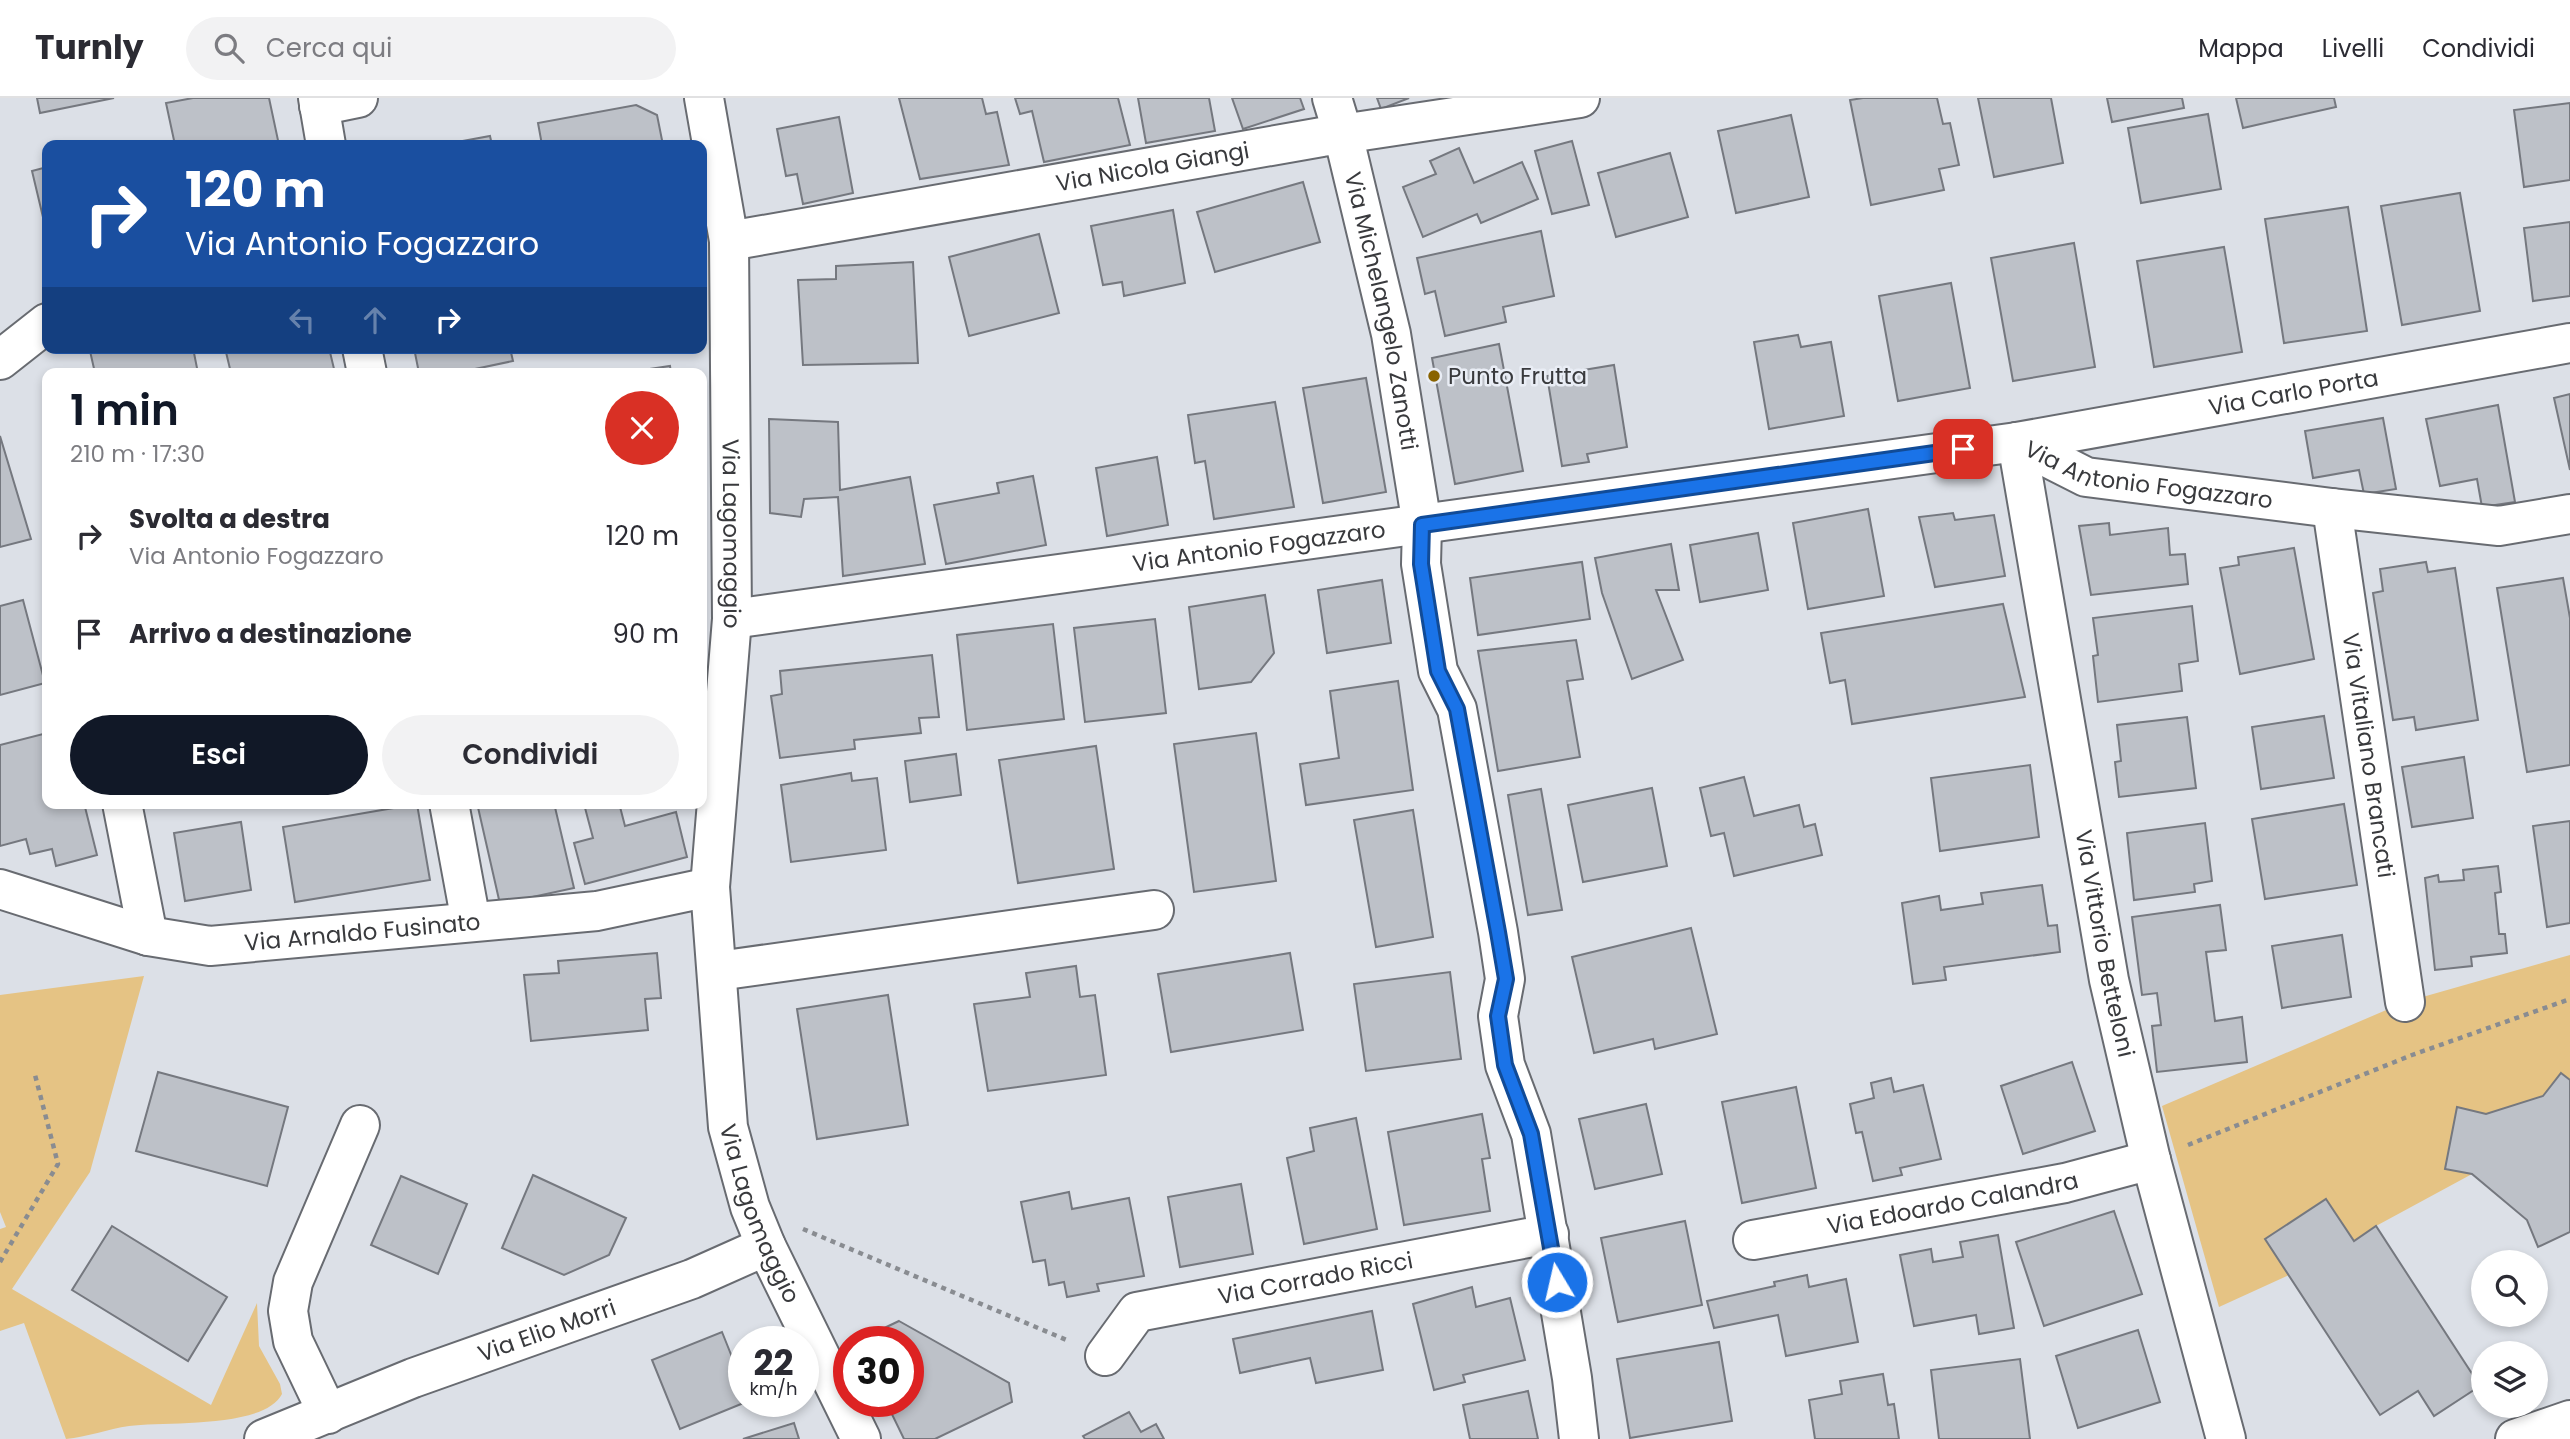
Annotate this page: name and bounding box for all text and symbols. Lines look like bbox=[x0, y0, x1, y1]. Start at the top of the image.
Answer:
search box bbox=[186, 17, 676, 80]
text: Turnly bbox=[35, 24, 144, 71]
icon: search bbox=[210, 29, 248, 67]
text: Cerca qui bbox=[266, 30, 393, 66]
text: Mappa bbox=[2198, 32, 2284, 65]
text: Livelli bbox=[2322, 32, 2384, 65]
text: Condividi bbox=[2422, 32, 2535, 65]
street label: Via Nicola Giangi bbox=[1053, 134, 1252, 199]
text: 120 m bbox=[185, 156, 326, 224]
icon: right bbox=[70, 168, 161, 259]
street label: Via Michelangelo Zanotti bbox=[1337, 169, 1426, 453]
text: Via Antonio Fogazzaro bbox=[185, 221, 539, 266]
icon: left bbox=[283, 301, 321, 339]
icon: ahead bbox=[356, 301, 394, 339]
icon: right bbox=[429, 301, 467, 339]
place label: Punto Frutta bbox=[1448, 360, 1587, 392]
street label: Via Carlo Porta bbox=[2206, 362, 2381, 423]
marker: Punto Frutta bbox=[1426, 368, 1442, 384]
text: 1 min bbox=[70, 381, 179, 440]
button: close bbox=[605, 391, 679, 465]
pin bbox=[1933, 419, 1993, 479]
icon: arrive bbox=[1944, 430, 1982, 468]
street label: Via Antonio Fogazzaro bbox=[2019, 433, 2275, 516]
text: 210 m · 17:30 bbox=[70, 438, 205, 470]
street label: Via Lagomaggio bbox=[715, 439, 748, 630]
text: Svolta a destra bbox=[129, 501, 330, 537]
street label: Via Antonio Fogazzaro bbox=[1131, 513, 1387, 580]
icon: right bbox=[70, 517, 108, 555]
text: 120 m bbox=[606, 518, 679, 554]
text: Via Antonio Fogazzaro bbox=[129, 540, 384, 572]
icon: arrive bbox=[70, 615, 108, 653]
text: Arrivo a destinazione bbox=[129, 616, 412, 652]
text: 90 m bbox=[613, 616, 679, 652]
street label: Via Vitaliano Brancati bbox=[2335, 631, 2402, 880]
button: Esci bbox=[70, 715, 368, 795]
button: Condividi bbox=[382, 715, 679, 795]
street label: Via Vittorio Betteloni bbox=[2068, 827, 2142, 1060]
street label: Via Arnaldo Fusinato bbox=[243, 906, 482, 959]
street label: Via Lagomaggio bbox=[712, 1120, 808, 1309]
street label: Via Edoardo Calandra bbox=[1825, 1164, 2082, 1242]
street label: Via Corrado Ricci bbox=[1215, 1244, 1416, 1312]
position arrow bbox=[1520, 1245, 1594, 1319]
map controls bbox=[2471, 1250, 2548, 1418]
button: search bbox=[2471, 1250, 2548, 1327]
street label: Via Elio Morri bbox=[473, 1291, 620, 1370]
speed limit sign: 30 bbox=[833, 1326, 924, 1417]
text: 22 bbox=[754, 1338, 793, 1387]
button: layers bbox=[2471, 1341, 2548, 1418]
text: km/h bbox=[750, 1376, 797, 1401]

